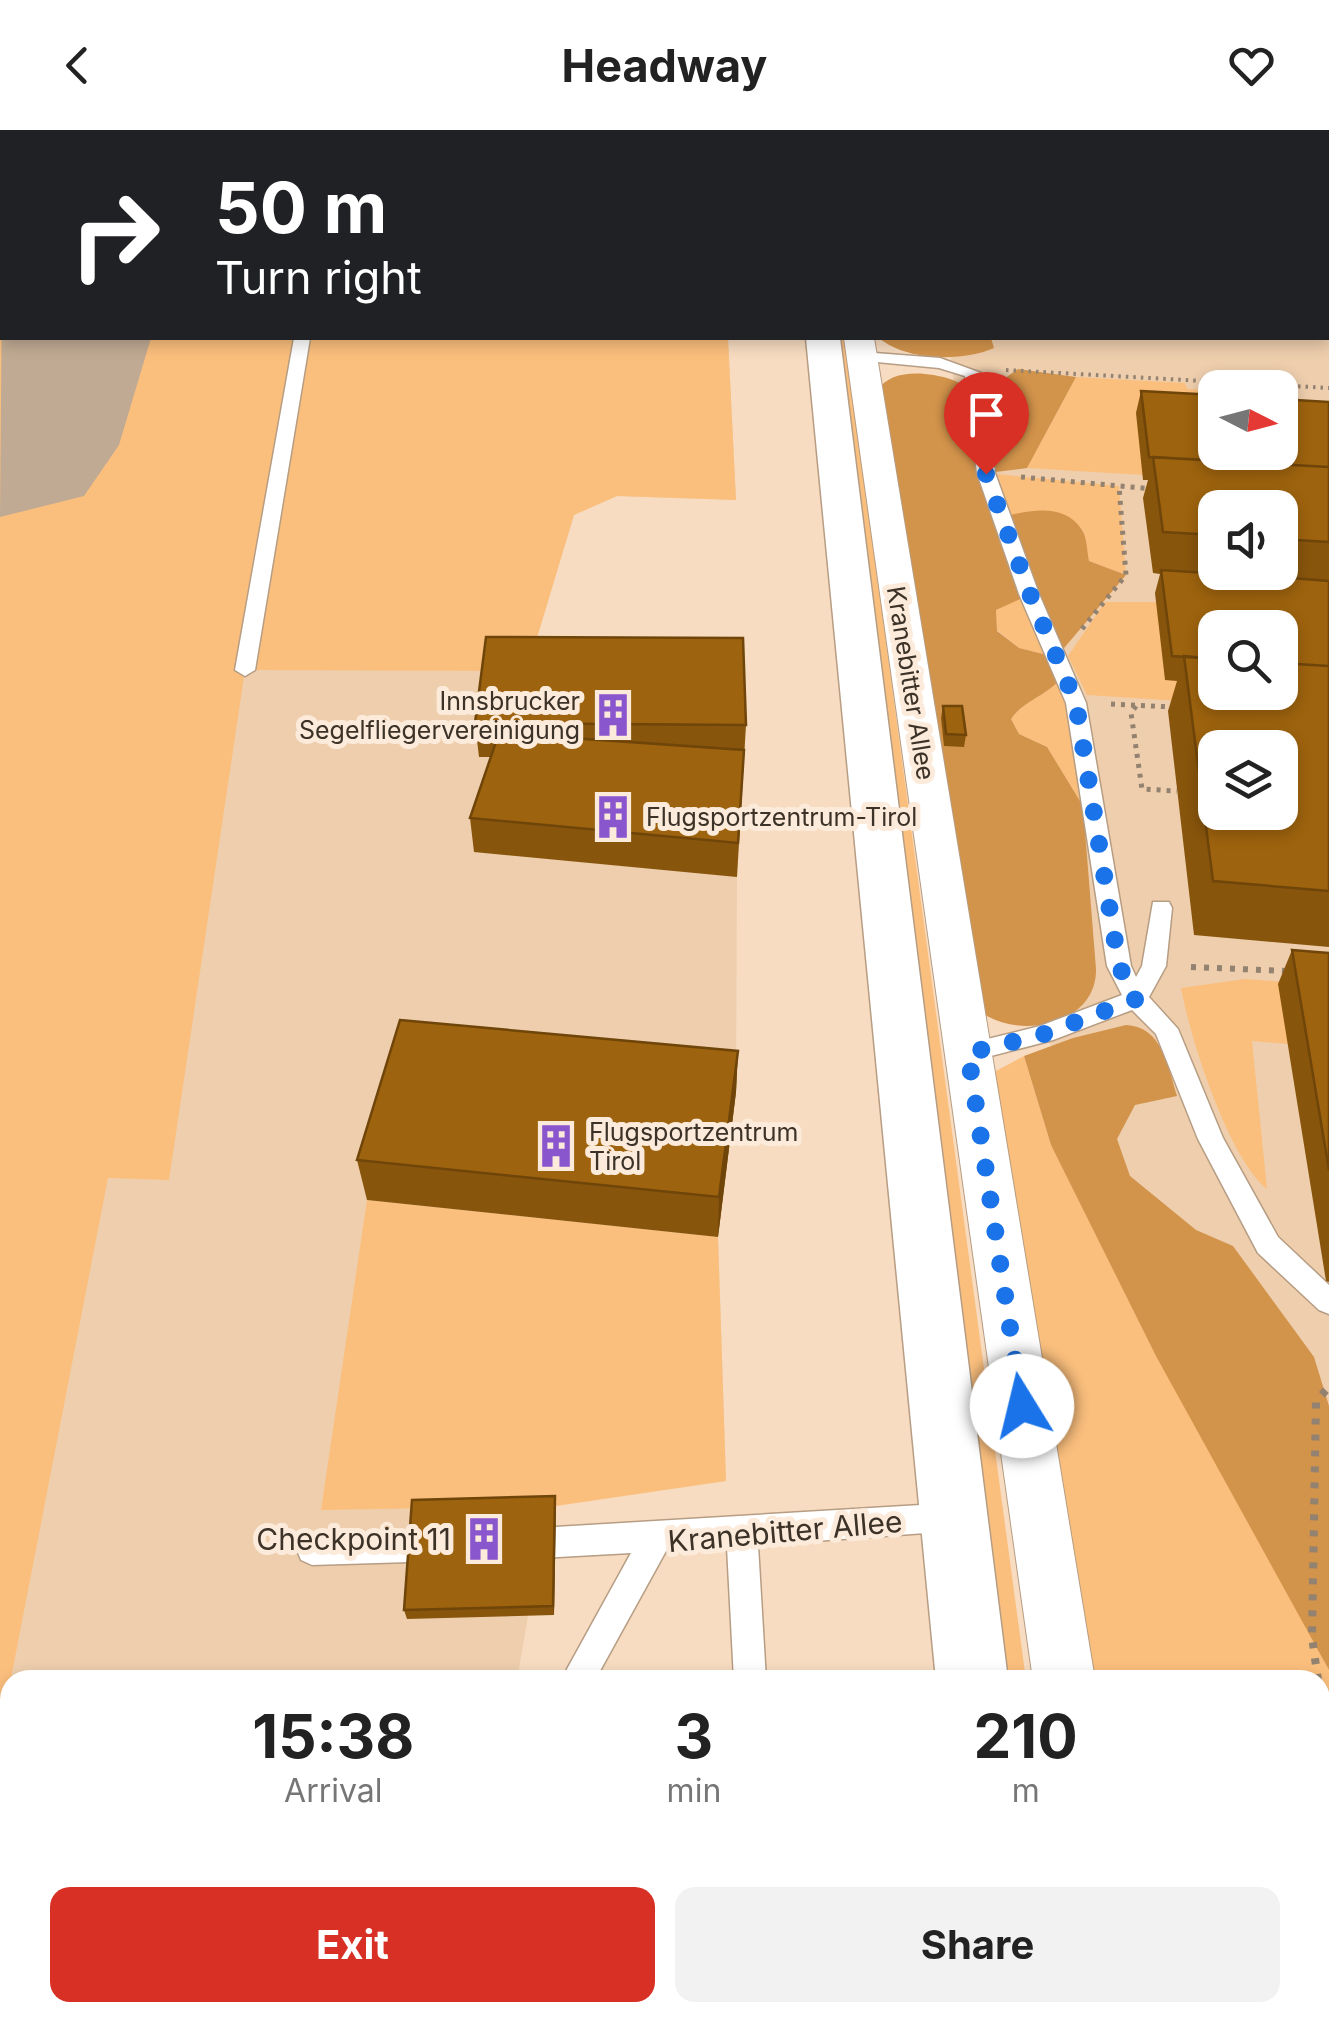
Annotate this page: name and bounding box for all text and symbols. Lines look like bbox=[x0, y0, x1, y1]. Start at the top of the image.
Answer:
icon: back bbox=[50, 38, 105, 93]
text: Headway bbox=[562, 38, 767, 93]
icon: heart bbox=[1224, 38, 1279, 93]
text: 50 m bbox=[215, 165, 387, 250]
icon: right bbox=[50, 170, 180, 300]
text: Turn right bbox=[215, 250, 422, 305]
north arrow bbox=[1198, 370, 1298, 470]
map controls bbox=[1198, 370, 1298, 830]
pin bbox=[944, 372, 1029, 475]
icon: arrive bbox=[959, 387, 1014, 442]
button: sound bbox=[1198, 490, 1298, 590]
street label: Kranebitter Allee bbox=[881, 584, 941, 782]
button: search bbox=[1198, 610, 1298, 710]
place label: Innsbrucker Segelfliegervereinigung bbox=[299, 686, 580, 745]
building icon: Innsbrucker Segelfliegervereinigung bbox=[589, 691, 637, 739]
button: layers bbox=[1198, 730, 1298, 830]
building icon: Flugsportzentrum-Tirol bbox=[589, 793, 637, 841]
place label: Flugsportzentrum-Tirol bbox=[646, 802, 917, 832]
place label: Flugsportzentrum Tirol bbox=[589, 1117, 798, 1176]
building icon: Flugsportzentrum Tirol bbox=[532, 1122, 580, 1170]
position arrow bbox=[970, 1354, 1074, 1458]
street label: Kranebitter Allee bbox=[666, 1503, 904, 1559]
building icon: Checkpoint 11 bbox=[460, 1515, 508, 1563]
place label: Checkpoint 11 bbox=[256, 1521, 451, 1557]
text: 15:38 bbox=[252, 1700, 414, 1772]
text: 3 bbox=[675, 1700, 713, 1772]
text: 210 bbox=[974, 1700, 1078, 1772]
text: Arrival bbox=[284, 1771, 383, 1810]
text: min bbox=[667, 1771, 721, 1810]
text: m bbox=[1012, 1771, 1040, 1810]
button: Exit bbox=[50, 1887, 655, 2002]
button: Share bbox=[675, 1887, 1280, 2002]

